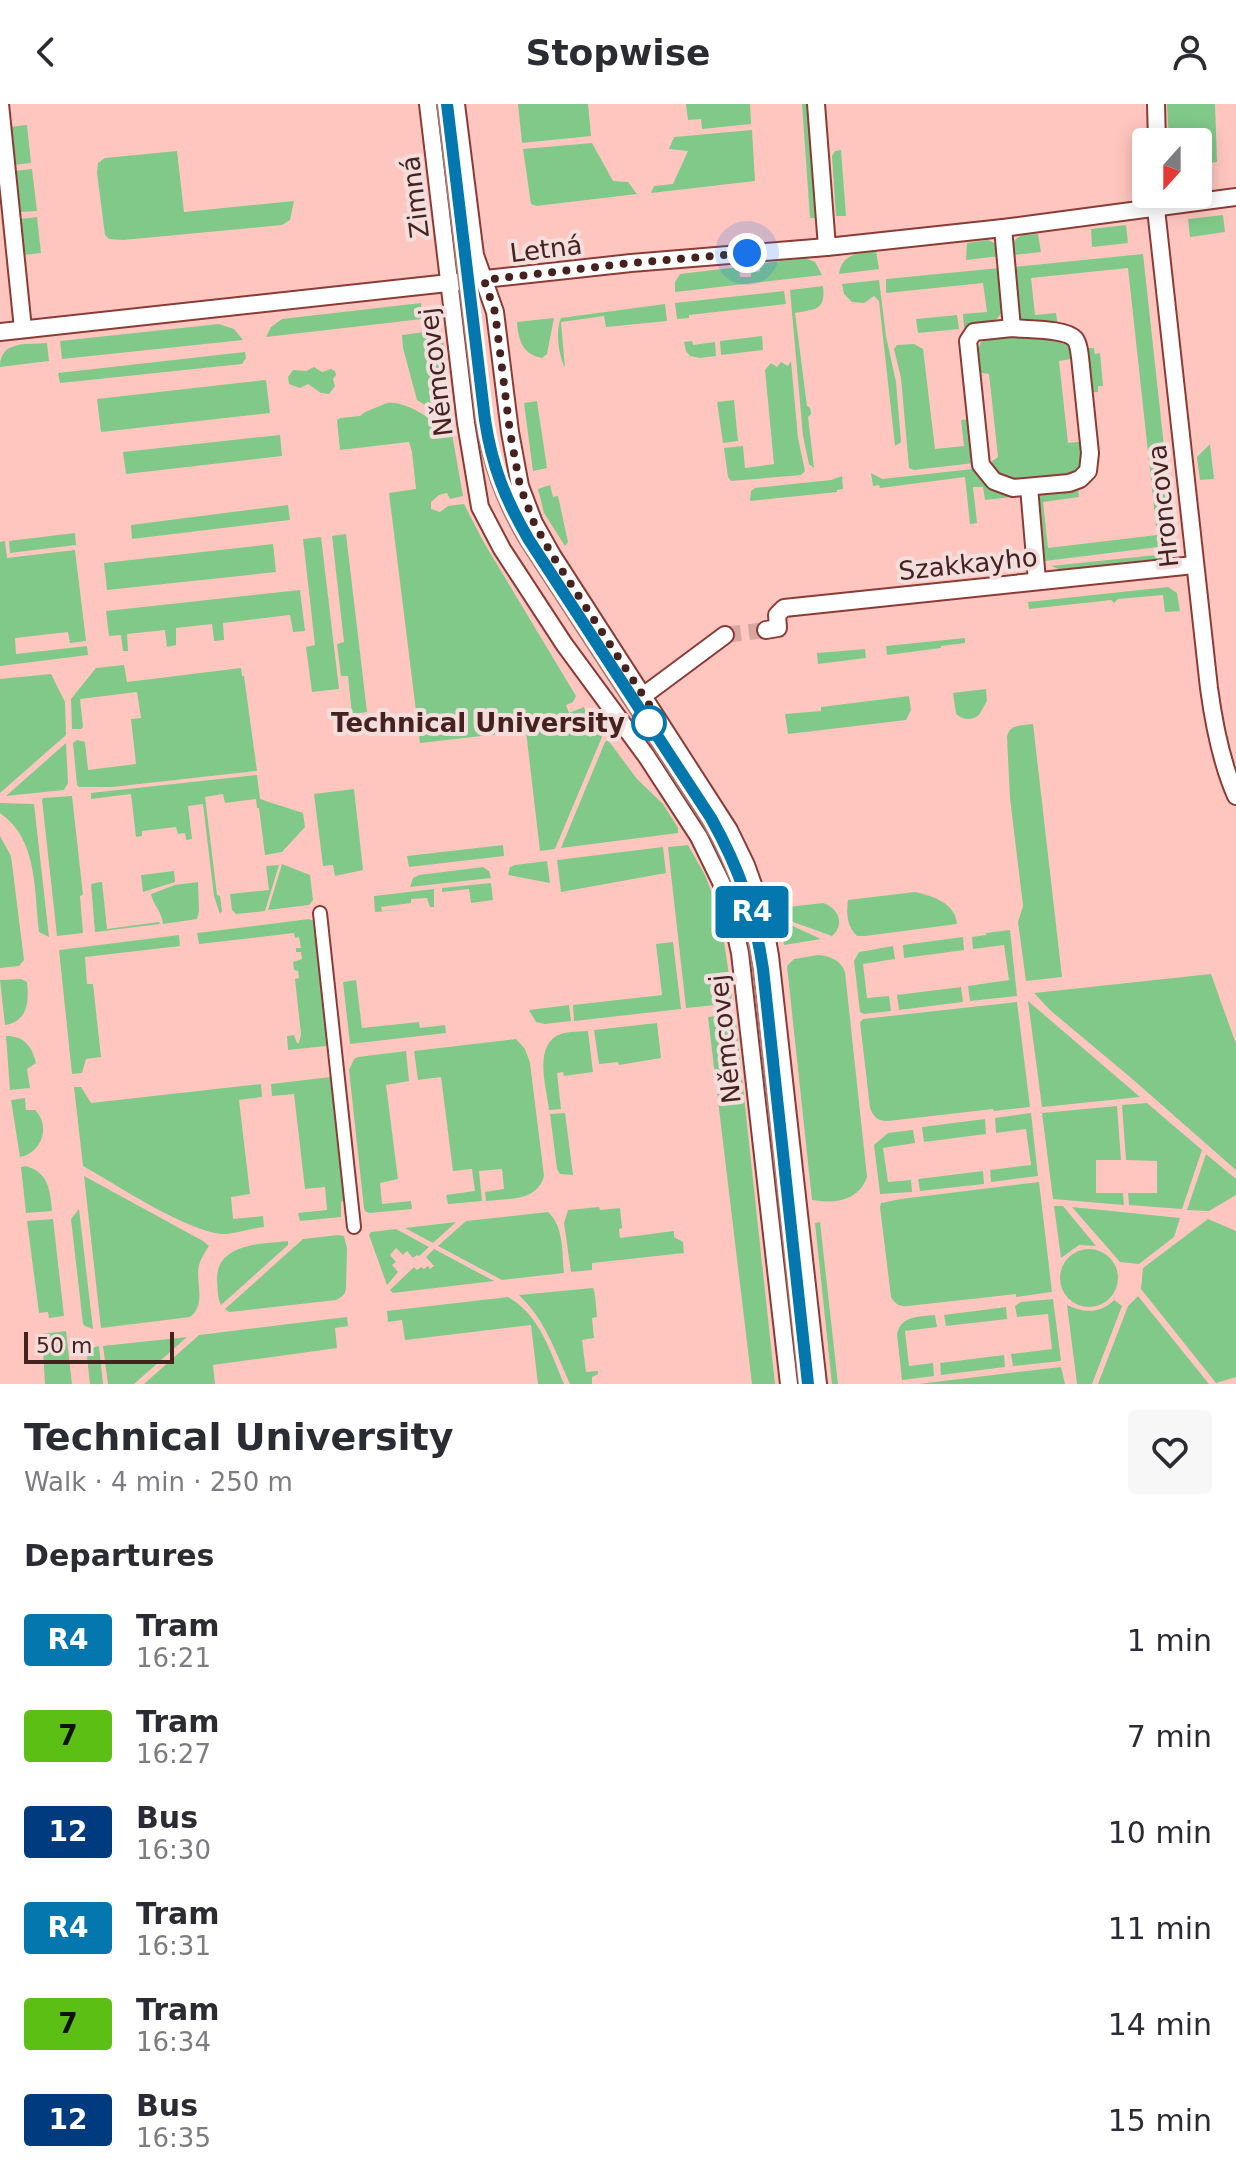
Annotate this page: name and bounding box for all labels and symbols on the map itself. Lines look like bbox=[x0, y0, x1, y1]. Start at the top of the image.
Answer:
north arrow bbox=[1132, 128, 1212, 208]
street label: Zimná bbox=[395, 154, 435, 240]
street label: Letná bbox=[508, 230, 584, 268]
your location bbox=[727, 233, 767, 273]
street label: Němcovej bbox=[413, 306, 459, 438]
street label: Hroncova bbox=[1142, 443, 1184, 569]
street label: Szakkayho bbox=[897, 542, 1039, 586]
marker: Technical University bbox=[632, 706, 666, 740]
place label: Technical University bbox=[331, 708, 625, 738]
line badge: R4 bbox=[716, 886, 788, 938]
street label: Němcovej bbox=[703, 973, 747, 1105]
scale bar bbox=[24, 1328, 174, 1364]

